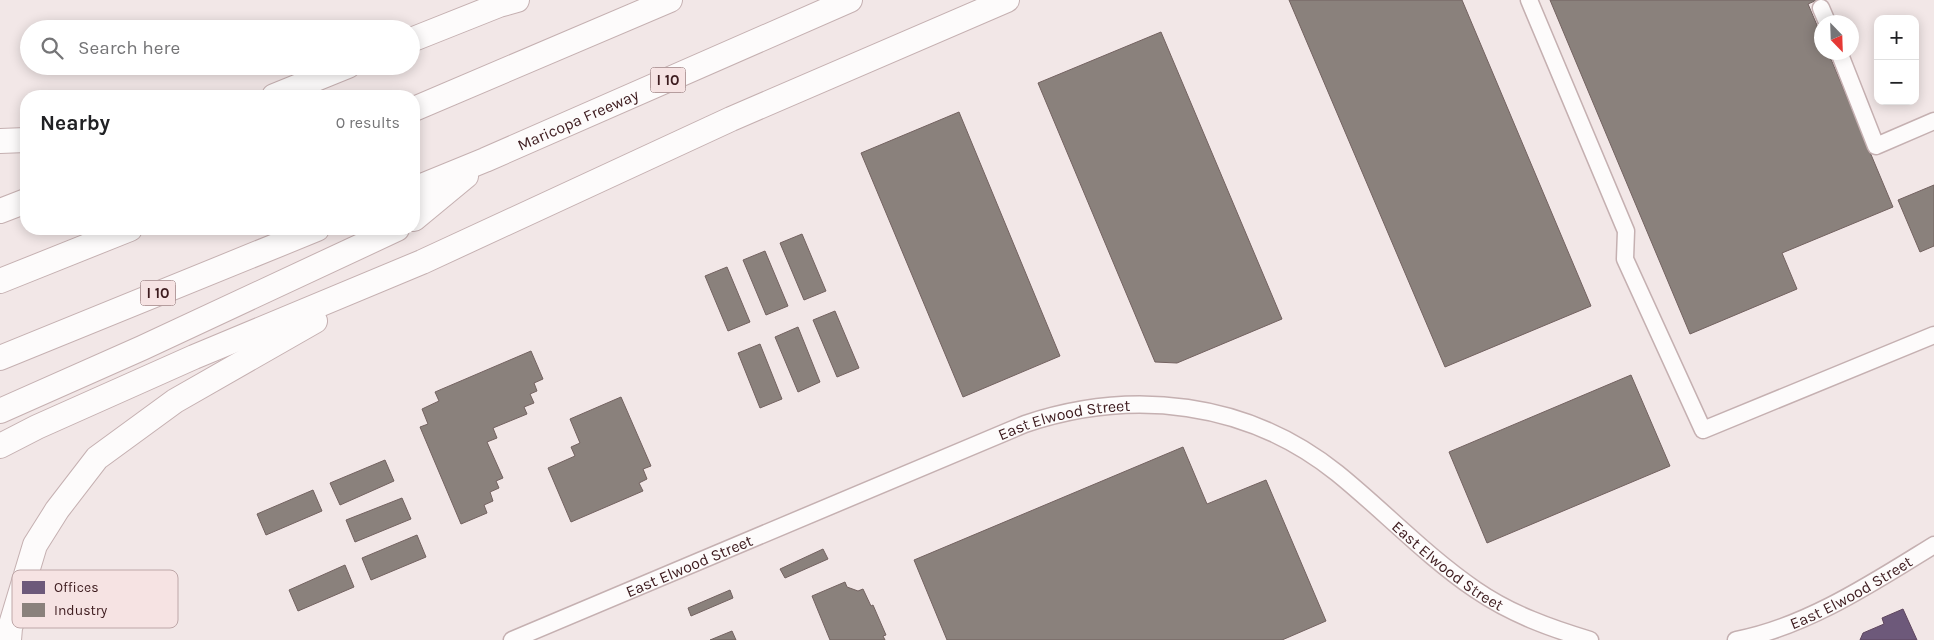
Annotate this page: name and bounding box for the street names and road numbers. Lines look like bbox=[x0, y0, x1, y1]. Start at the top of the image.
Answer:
road number: I 10 bbox=[650, 68, 686, 92]
street label: Maricopa Freeway bbox=[514, 85, 642, 155]
road number: I 10 bbox=[140, 280, 176, 306]
street label: East Elwood Street bbox=[995, 396, 1131, 444]
street label: East Elwood Street bbox=[1388, 517, 1507, 615]
street label: East Elwood Street bbox=[623, 531, 755, 601]
street label: East Elwood Street bbox=[1787, 552, 1916, 633]

